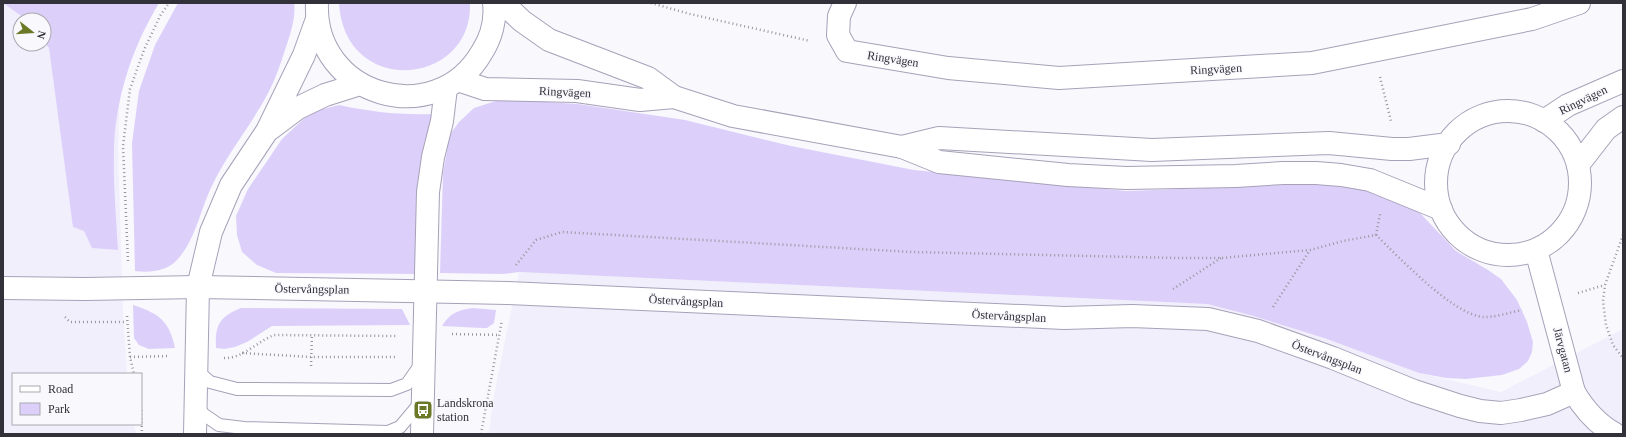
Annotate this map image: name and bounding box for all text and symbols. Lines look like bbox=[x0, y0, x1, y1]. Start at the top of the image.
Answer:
north arrow bbox=[12, 12, 52, 52]
text: N bbox=[35, 29, 48, 41]
street label: Ringvägen bbox=[866, 48, 920, 70]
street label: Ringvägen bbox=[1190, 61, 1242, 77]
street label: Ringvägen bbox=[1557, 82, 1609, 118]
street label: Ringvägen bbox=[539, 84, 591, 100]
street label: Östervångsplan bbox=[275, 281, 349, 297]
street label: Östervångsplan bbox=[648, 292, 724, 310]
street label: Östervångsplan bbox=[971, 307, 1047, 325]
street label: Järvgatan bbox=[1550, 326, 1576, 374]
street label: Östervångsplan bbox=[1290, 337, 1364, 377]
legend bbox=[12, 373, 142, 425]
text: Road bbox=[48, 382, 73, 396]
place label: Landskrona station bbox=[437, 396, 494, 424]
bus stop icon: Landskrona station bbox=[412, 399, 434, 421]
text: Park bbox=[48, 402, 70, 416]

